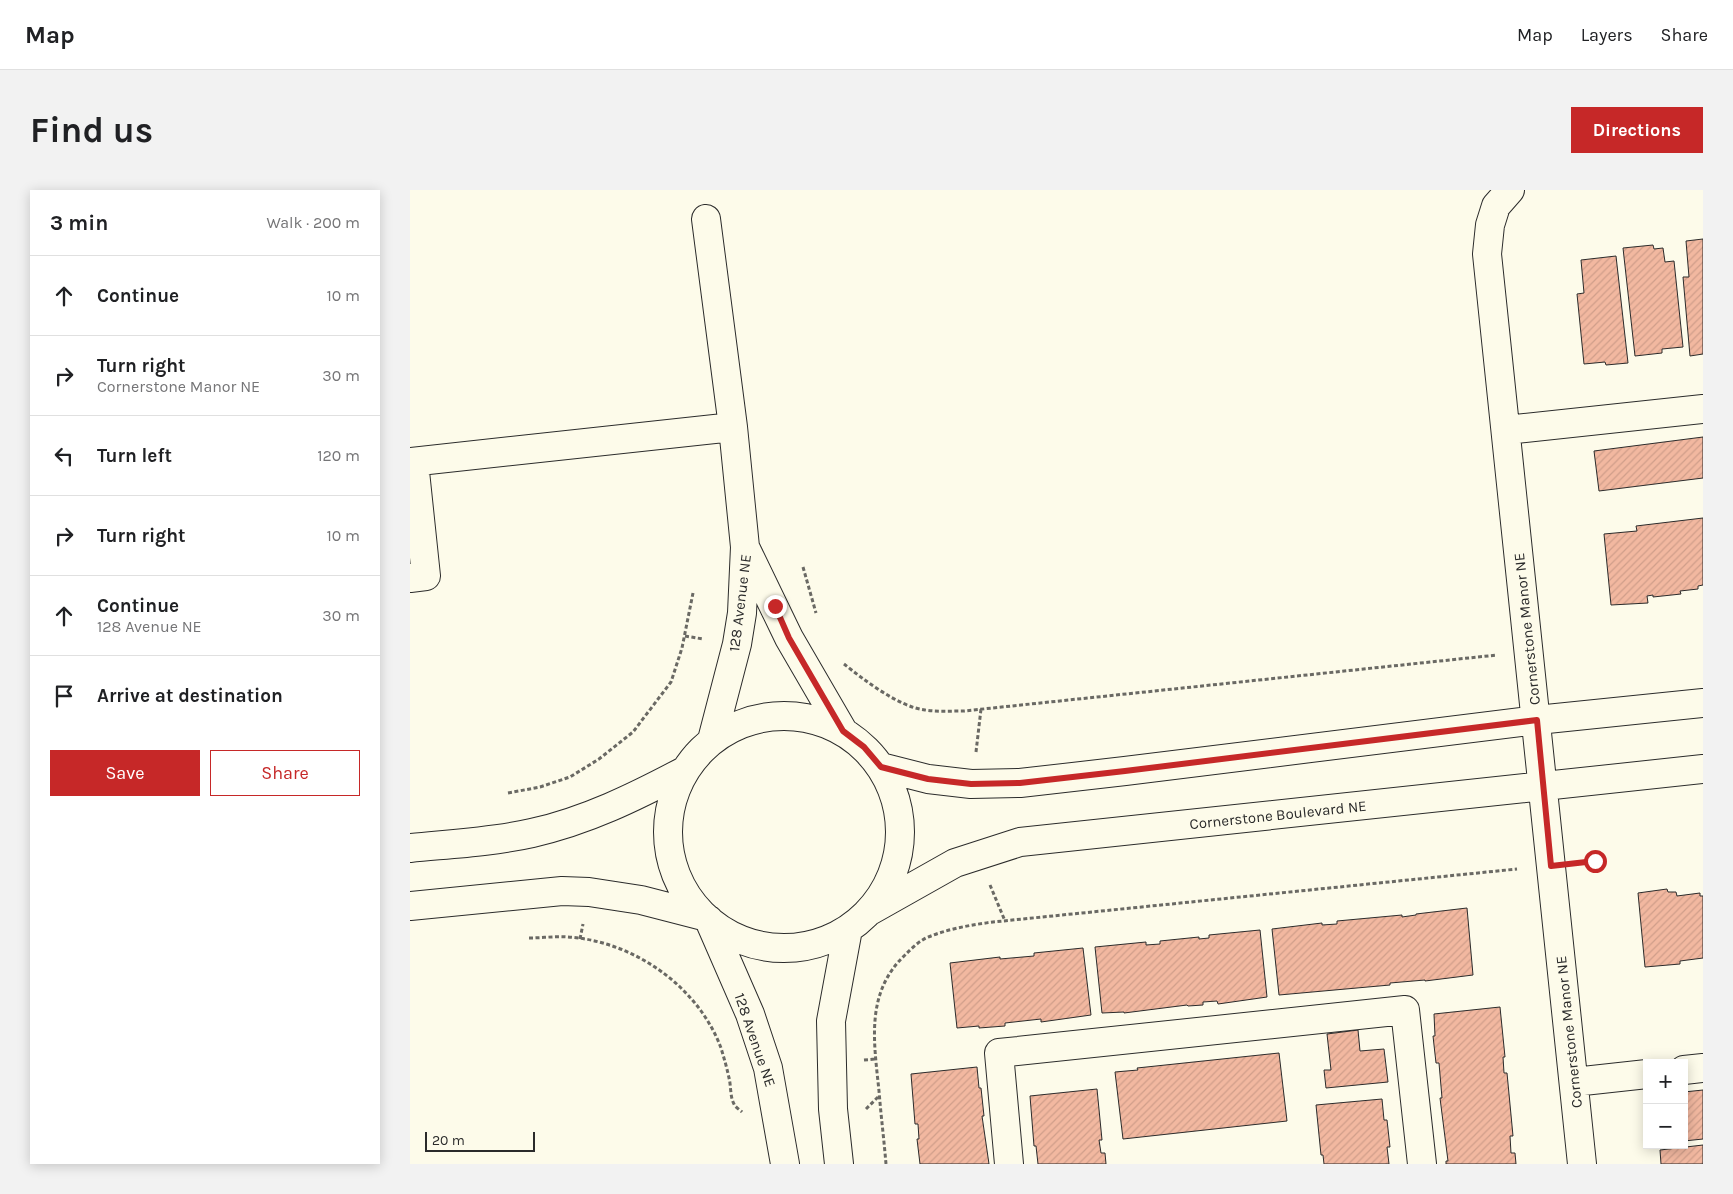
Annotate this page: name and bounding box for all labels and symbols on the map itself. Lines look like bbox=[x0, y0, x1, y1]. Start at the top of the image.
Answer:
street label: Cornerstone Manor NE bbox=[1510, 552, 1544, 706]
street label: 128 Avenue NE bbox=[725, 553, 755, 653]
route end bbox=[764, 595, 787, 618]
street label: Cornerstone Boulevard NE bbox=[1189, 797, 1367, 833]
route start bbox=[1584, 850, 1607, 873]
street label: Cornerstone Manor NE bbox=[1552, 955, 1586, 1109]
street label: 128 Avenue NE bbox=[731, 991, 779, 1089]
scale bar bbox=[425, 1129, 535, 1152]

